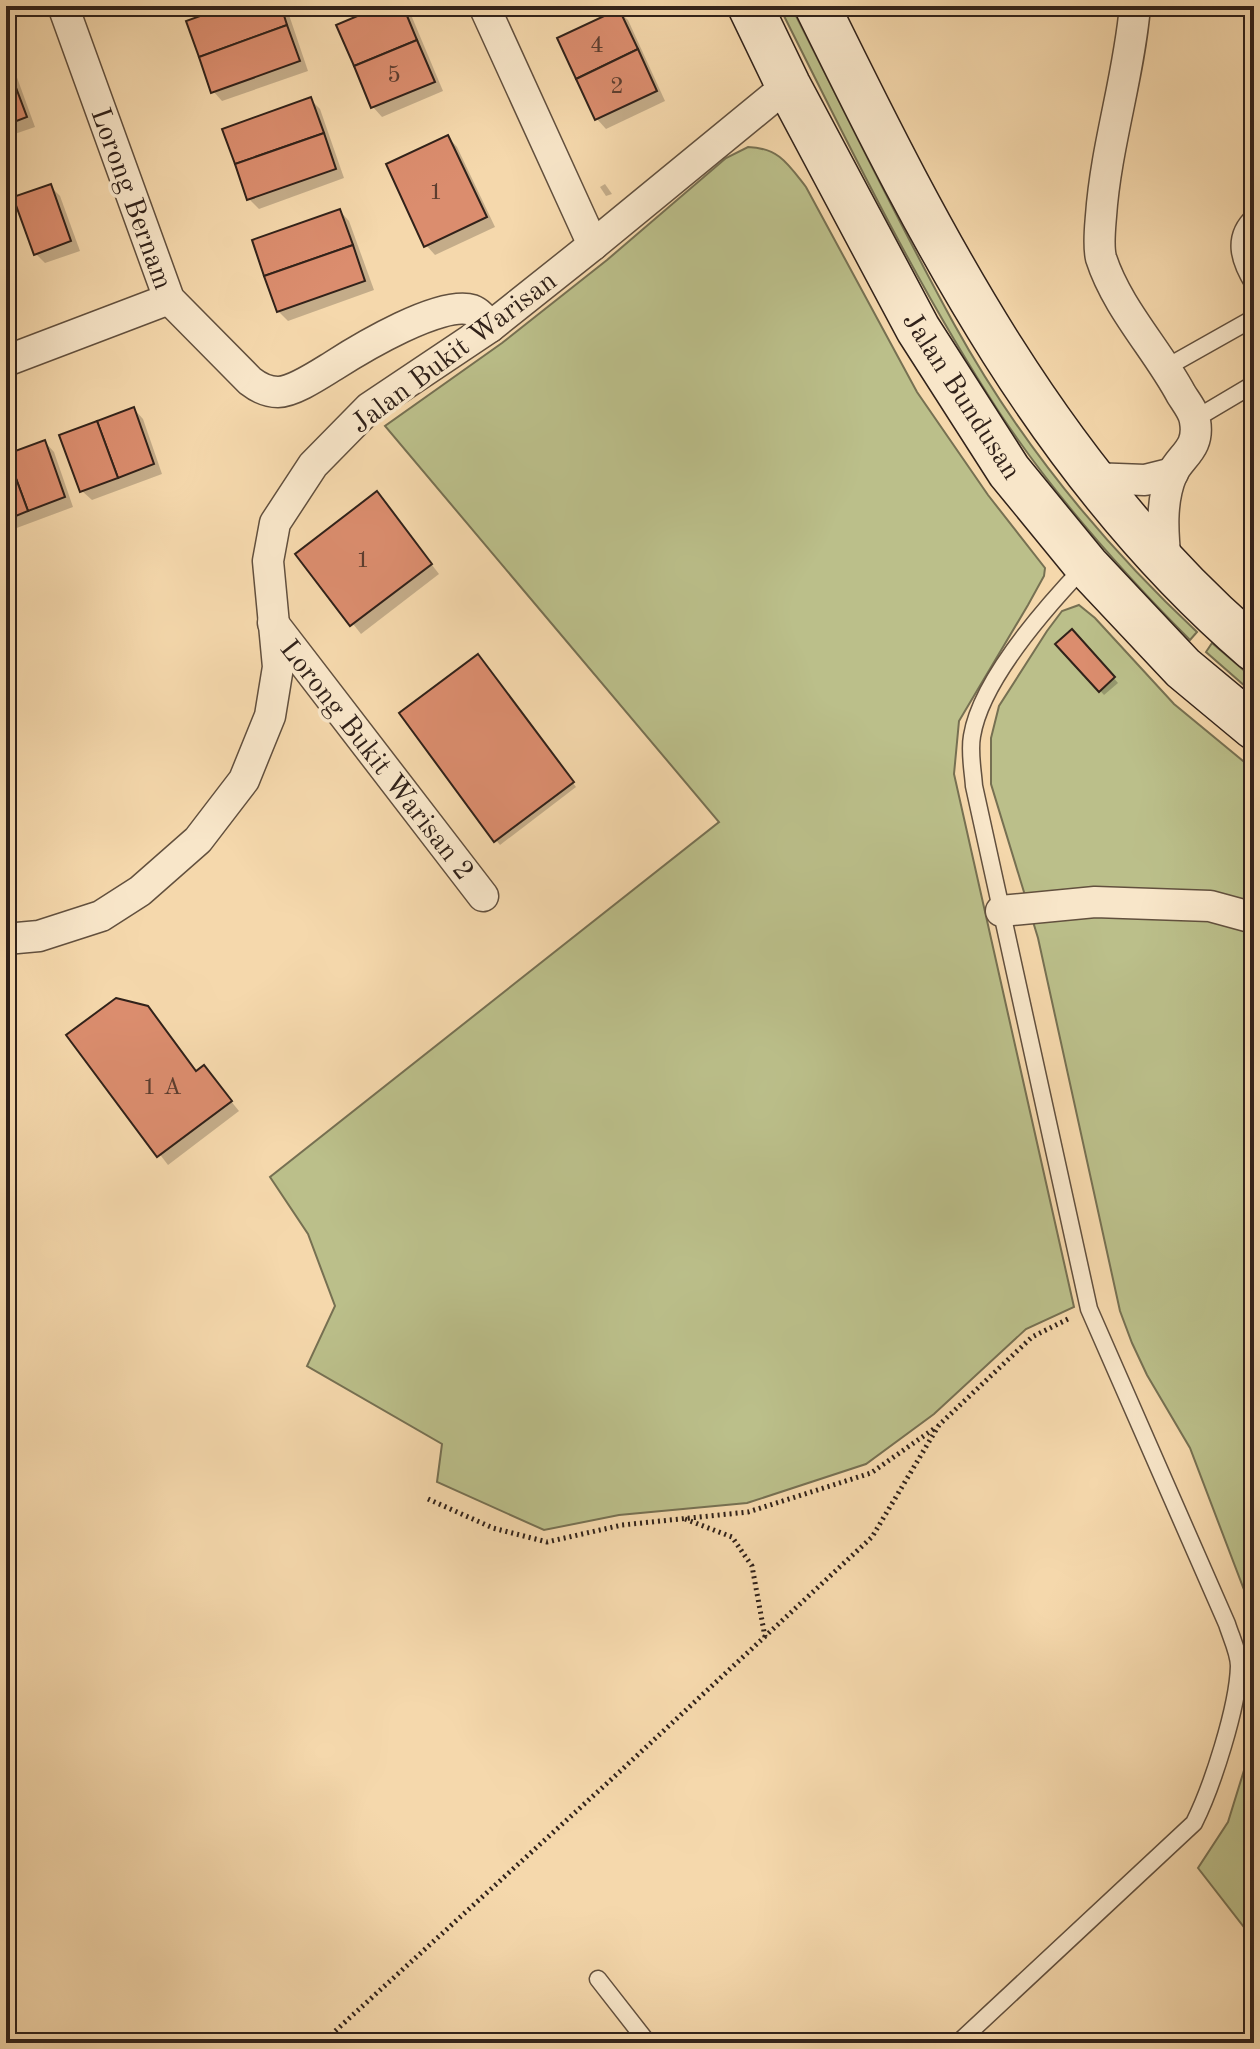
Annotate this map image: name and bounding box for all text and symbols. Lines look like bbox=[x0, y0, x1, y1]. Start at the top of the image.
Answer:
house number: 4 bbox=[590, 34, 604, 58]
house number: 5 bbox=[387, 64, 401, 88]
house number: 2 bbox=[610, 75, 624, 99]
street label: Lorong Bernam bbox=[84, 105, 176, 294]
house number: 1 bbox=[429, 181, 443, 205]
street label: Jalan Bukit Warisan bbox=[347, 267, 563, 439]
street label: Jalan Bundusan bbox=[896, 308, 1025, 485]
house number: 1 bbox=[356, 549, 370, 573]
street label: Lorong Bukit Warisan 2 bbox=[274, 636, 478, 886]
house number: 1 A bbox=[143, 1076, 181, 1100]

